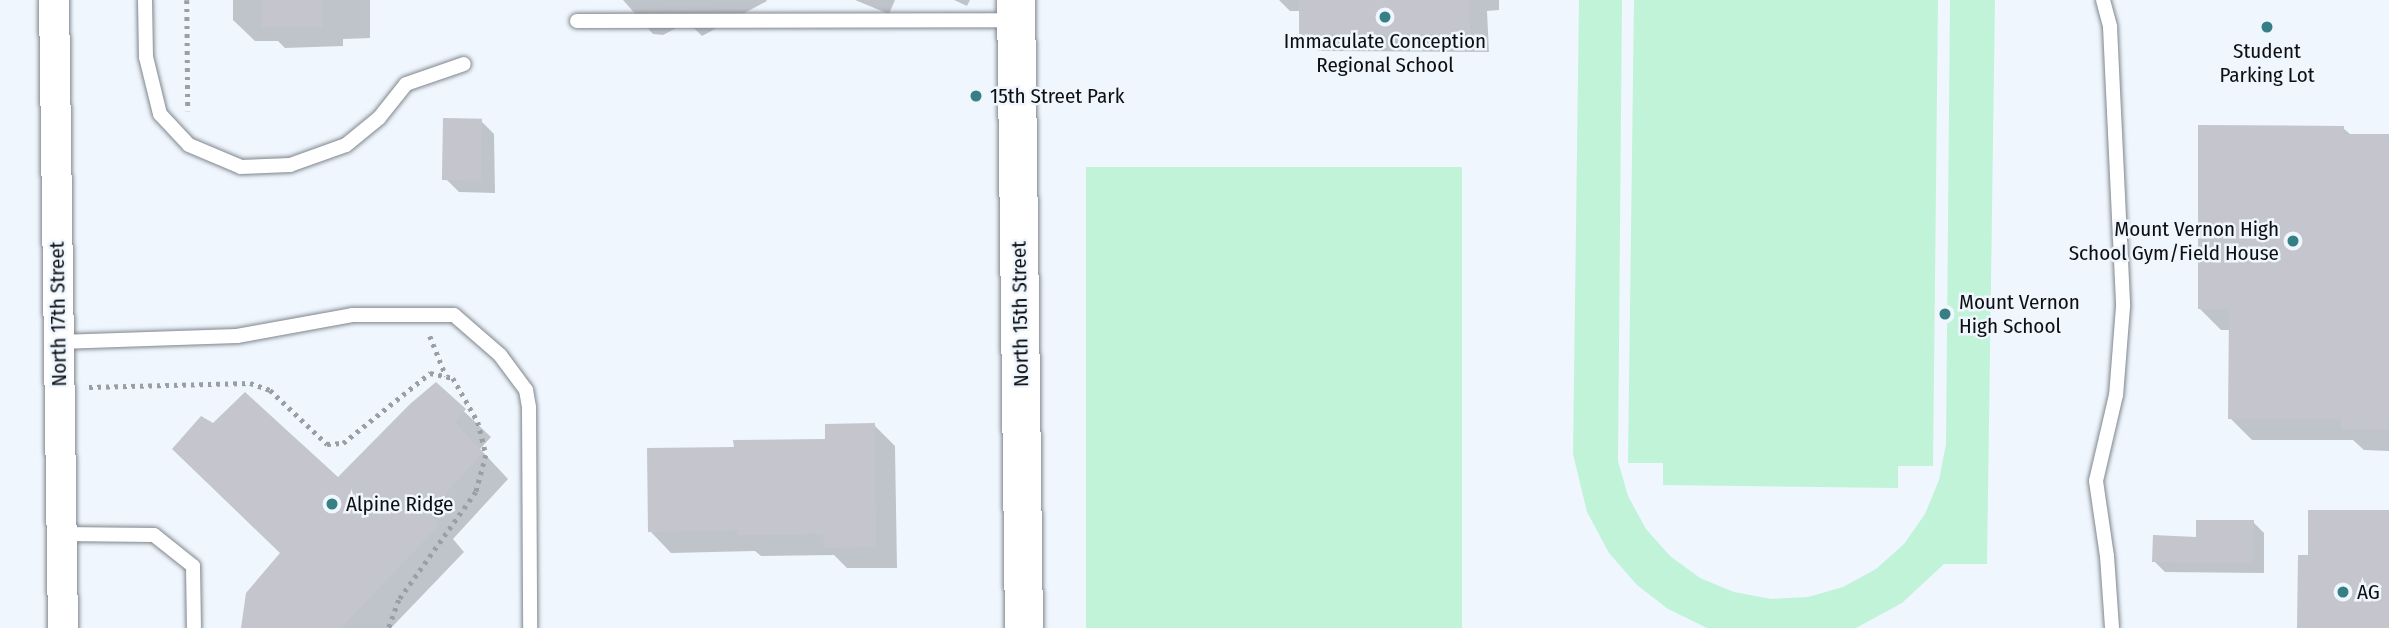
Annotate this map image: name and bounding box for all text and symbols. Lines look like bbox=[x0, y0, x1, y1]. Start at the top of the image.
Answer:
marker: Immaculate Conception Regional School bbox=[1377, 9, 1393, 25]
marker: Student Parking Lot bbox=[2259, 19, 2275, 35]
place label: Immaculate Conception Regional School bbox=[1284, 28, 1486, 78]
place label: Student Parking Lot bbox=[2219, 38, 2315, 88]
place label: 15th Street Park bbox=[990, 83, 1124, 109]
marker: 15th Street Park bbox=[968, 88, 984, 104]
place label: Mount Vernon High School Gym/Field House bbox=[2069, 216, 2279, 266]
marker: Mount Vernon High School Gym/Field House bbox=[2285, 233, 2301, 249]
street label: North 17th Street bbox=[44, 241, 72, 387]
street label: North 15th Street bbox=[1006, 241, 1034, 387]
place label: Mount Vernon High School bbox=[1959, 289, 2080, 339]
marker: Mount Vernon High School bbox=[1937, 306, 1953, 322]
place label: Alpine Ridge bbox=[346, 491, 453, 517]
marker: Alpine Ridge bbox=[324, 496, 340, 512]
place label: AG bbox=[2357, 579, 2380, 605]
marker: AG bbox=[2335, 584, 2351, 600]

